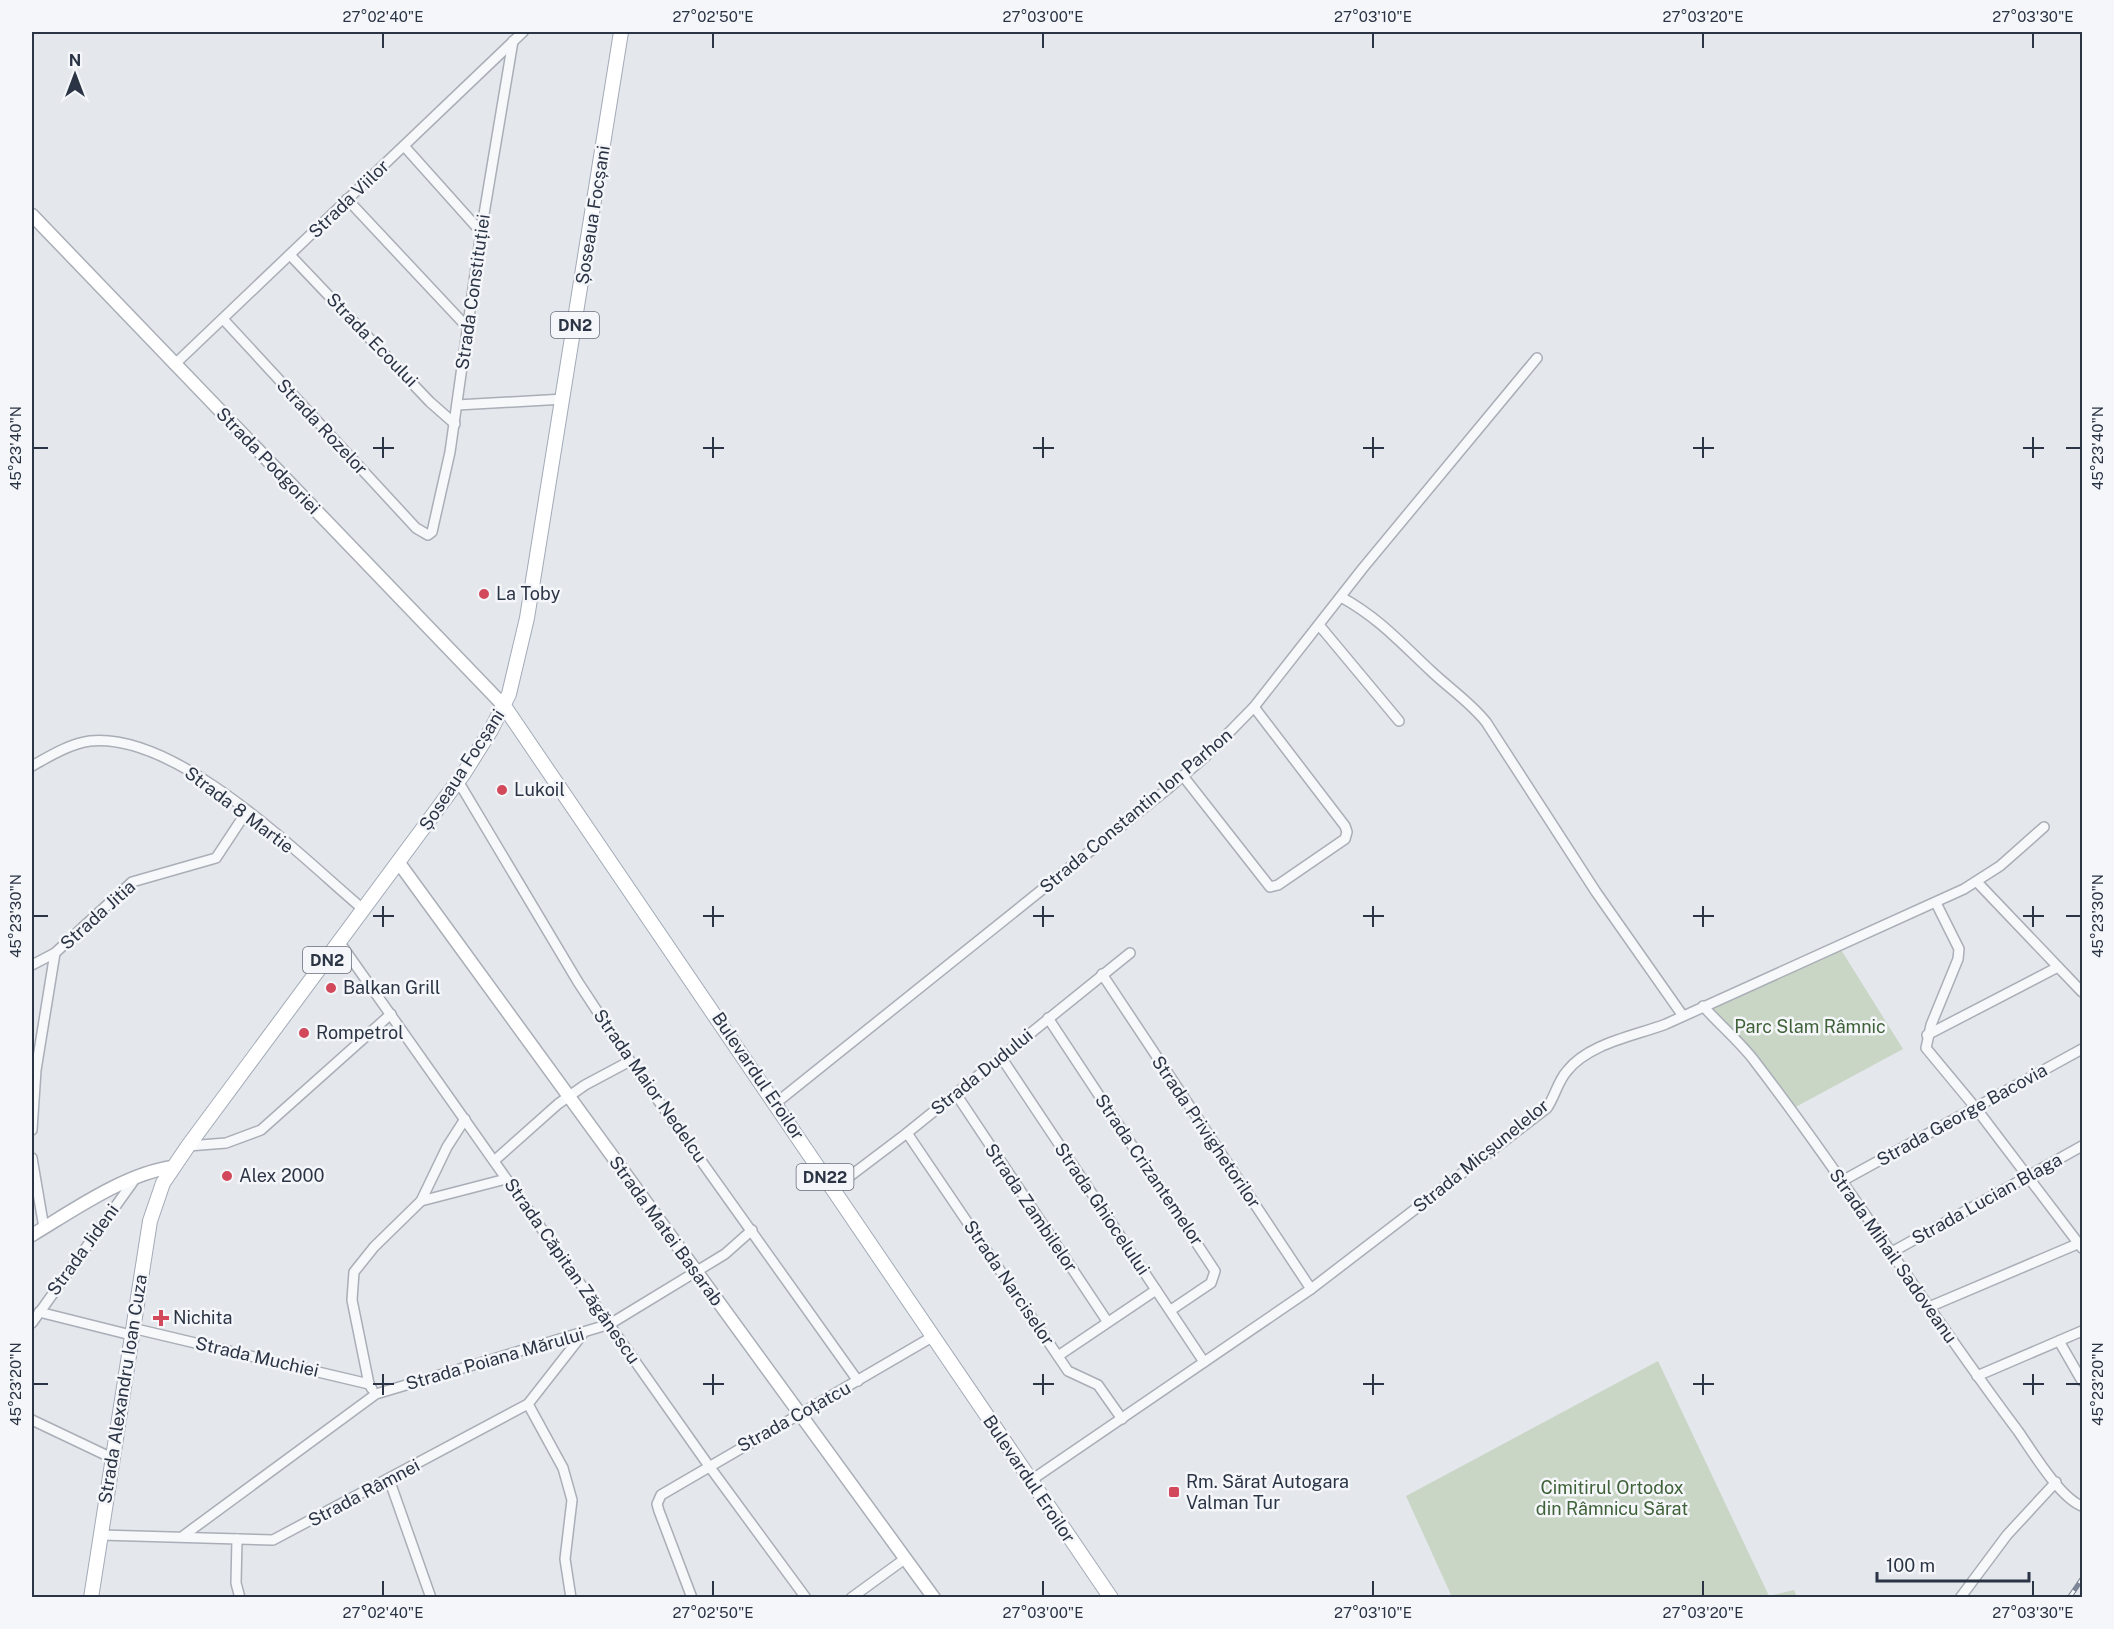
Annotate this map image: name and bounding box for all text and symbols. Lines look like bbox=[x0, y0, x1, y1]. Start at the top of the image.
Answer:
text: 27°02'40"E bbox=[342, 8, 424, 25]
text: 27°02'50"E bbox=[672, 8, 754, 25]
text: 27°03'00"E bbox=[1002, 8, 1084, 25]
text: 27°03'10"E bbox=[1334, 8, 1412, 25]
text: 27°03'20"E bbox=[1663, 8, 1743, 25]
text: 27°03'30"E bbox=[1992, 8, 2074, 25]
north arrow bbox=[45, 45, 105, 105]
text: N bbox=[69, 51, 81, 70]
street label: Șoseaua Focșani bbox=[571, 144, 614, 286]
street label: Strada Viilor bbox=[304, 155, 393, 242]
street label: Strada Constituției bbox=[451, 213, 494, 371]
street label: Strada Ecoului bbox=[322, 288, 422, 391]
road number: DN2 bbox=[551, 312, 599, 338]
street label: Strada Rozelor bbox=[273, 374, 372, 479]
street label: Strada Podgoriei bbox=[212, 403, 324, 518]
text: 45°23'40"N bbox=[7, 406, 24, 490]
text: 45°23'40"N bbox=[2089, 406, 2106, 490]
place label: La Toby bbox=[496, 583, 561, 604]
marker: La Toby bbox=[477, 587, 491, 601]
street label: Șoseaua Focșani bbox=[415, 705, 509, 834]
street label: Strada Constantin Ion Parhon bbox=[1035, 724, 1236, 897]
street label: Strada 8 Martie bbox=[181, 762, 298, 857]
place label: Lukoil bbox=[514, 779, 565, 800]
marker: Lukoil bbox=[495, 783, 509, 797]
text: 45°23'30"N bbox=[7, 874, 24, 958]
text: 45°23'30"N bbox=[2089, 874, 2106, 958]
street label: Strada Jitia bbox=[56, 876, 139, 954]
road number: DN2 bbox=[303, 947, 351, 973]
place label: Balkan Grill bbox=[343, 977, 440, 998]
marker: Balkan Grill bbox=[324, 981, 338, 995]
street label: Strada Maior Nedelcu bbox=[590, 1005, 711, 1166]
street label: Bulevardul Eroilor bbox=[708, 1008, 809, 1143]
park label: Parc Slam Râmnic bbox=[1734, 1016, 1886, 1037]
place label: Rompetrol bbox=[316, 1022, 404, 1043]
street label: Strada Dudului bbox=[927, 1024, 1037, 1119]
marker: Rompetrol bbox=[297, 1026, 311, 1040]
street label: Strada Privighetorilor bbox=[1148, 1052, 1265, 1212]
street label: Strada George Bacovia bbox=[1873, 1059, 2051, 1170]
street label: Strada Crizantemelor bbox=[1091, 1090, 1208, 1249]
street label: Strada Micșunelelor bbox=[1409, 1095, 1553, 1217]
street label: Strada Ghiocelului bbox=[1051, 1139, 1154, 1279]
street label: Strada Zambilelor bbox=[981, 1140, 1082, 1276]
street label: Strada Lucian Blaga bbox=[1908, 1149, 2066, 1249]
street label: Strada Matei Basarab bbox=[605, 1152, 728, 1310]
road number: DN22 bbox=[796, 1164, 854, 1190]
street label: Strada Mihail Sadoveanu bbox=[1825, 1164, 1962, 1347]
place label: Alex 2000 bbox=[239, 1165, 324, 1186]
marker: Alex 2000 bbox=[220, 1169, 234, 1183]
street label: Strada Căpitan Zăgănescu bbox=[500, 1174, 645, 1368]
street label: Strada Jideni bbox=[42, 1200, 123, 1299]
street label: Strada Narciselor bbox=[960, 1216, 1059, 1349]
street label: Strada Alexandru Ioan Cuza bbox=[94, 1273, 151, 1505]
place label: Nichita bbox=[173, 1307, 232, 1328]
marker: Nichita bbox=[154, 1311, 168, 1325]
street label: Strada Poiana Mărului bbox=[403, 1323, 587, 1394]
street label: Strada Muchiei bbox=[193, 1332, 321, 1381]
text: 45°23'20"N bbox=[7, 1342, 24, 1426]
text: 45°23'20"N bbox=[2089, 1342, 2106, 1426]
street label: Strada Coțatcu bbox=[734, 1377, 854, 1456]
street label: Bulevardul Eroilor bbox=[979, 1411, 1080, 1546]
street label: Strada Râmnei bbox=[305, 1454, 423, 1531]
place label: Rm. Sărat Autogara Valman Tur bbox=[1186, 1471, 1349, 1513]
park label: Cimitirul Ortodox din Râmnicu Sărat bbox=[1536, 1477, 1688, 1519]
marker: Rm. Sărat Autogara Valman Tur bbox=[1167, 1485, 1181, 1499]
scale bar bbox=[1877, 1545, 2028, 1583]
text: 100 m bbox=[1886, 1555, 1935, 1576]
text: 27°02'40"E bbox=[342, 1604, 424, 1621]
text: 27°02'50"E bbox=[672, 1604, 754, 1621]
text: 27°03'00"E bbox=[1002, 1604, 1084, 1621]
text: 27°03'10"E bbox=[1334, 1604, 1412, 1621]
text: 27°03'20"E bbox=[1663, 1604, 1743, 1621]
text: 27°03'30"E bbox=[1992, 1604, 2074, 1621]

